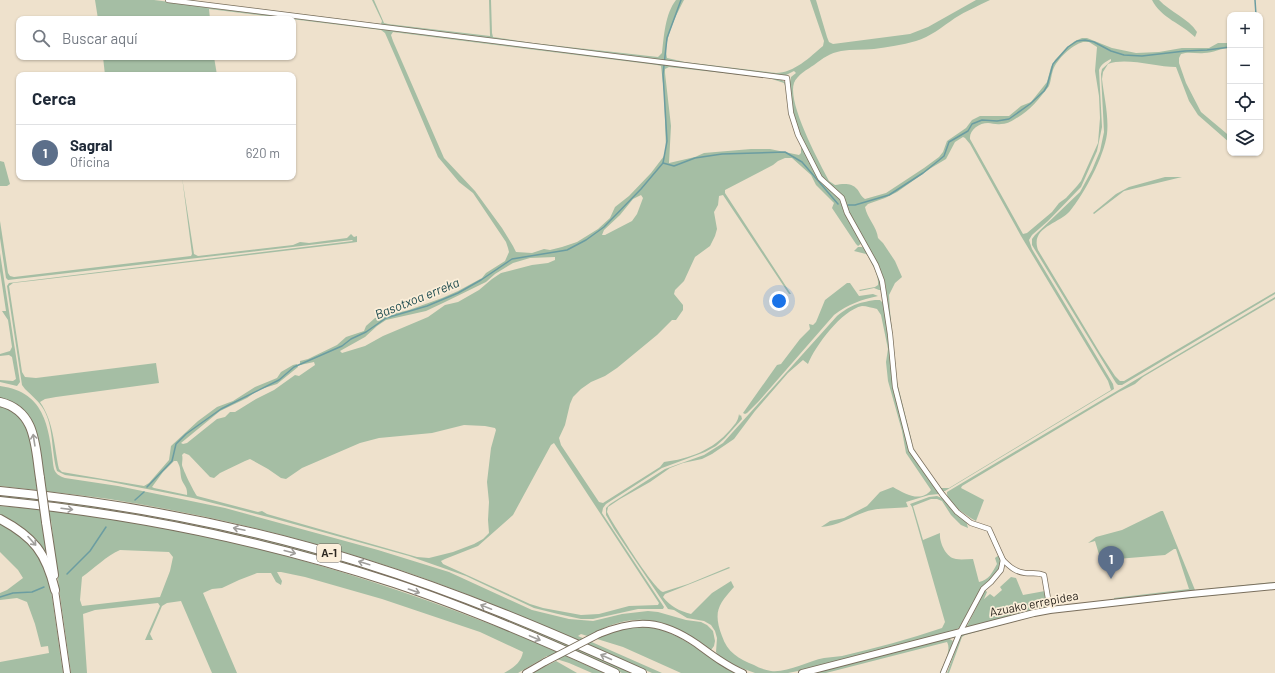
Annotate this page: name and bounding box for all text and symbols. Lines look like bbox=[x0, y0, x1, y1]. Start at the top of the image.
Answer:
map controls bbox=[1227, 12, 1263, 156]
button: + bbox=[1227, 12, 1263, 48]
search box bbox=[16, 16, 296, 60]
icon: search bbox=[30, 27, 52, 49]
text: Buscar aquí bbox=[62, 29, 138, 47]
button: − bbox=[1227, 48, 1263, 84]
button: locate bbox=[1227, 84, 1263, 120]
text: Cerca bbox=[32, 88, 76, 108]
button: layers bbox=[1227, 120, 1263, 156]
text: Sagral bbox=[70, 136, 112, 154]
text: 1 bbox=[43, 145, 47, 161]
text: 620 m bbox=[246, 145, 280, 161]
text: Oficina bbox=[70, 154, 110, 170]
water label: Basotxoa erreka bbox=[372, 274, 462, 322]
your location bbox=[769, 291, 789, 311]
one-way arrow bbox=[29, 434, 37, 447]
one-way arrow bbox=[60, 505, 73, 512]
one-way arrow bbox=[233, 525, 246, 533]
one-way arrow bbox=[27, 536, 36, 546]
road number: A-1 bbox=[317, 544, 341, 562]
pin: 1 bbox=[1098, 546, 1124, 579]
one-way arrow bbox=[283, 549, 296, 557]
one-way arrow bbox=[358, 559, 371, 566]
one-way arrow bbox=[408, 587, 420, 595]
street label: Azuako errepidea bbox=[988, 588, 1079, 618]
one-way arrow bbox=[481, 603, 493, 610]
one-way arrow bbox=[529, 635, 541, 642]
one-way arrow bbox=[601, 653, 613, 660]

